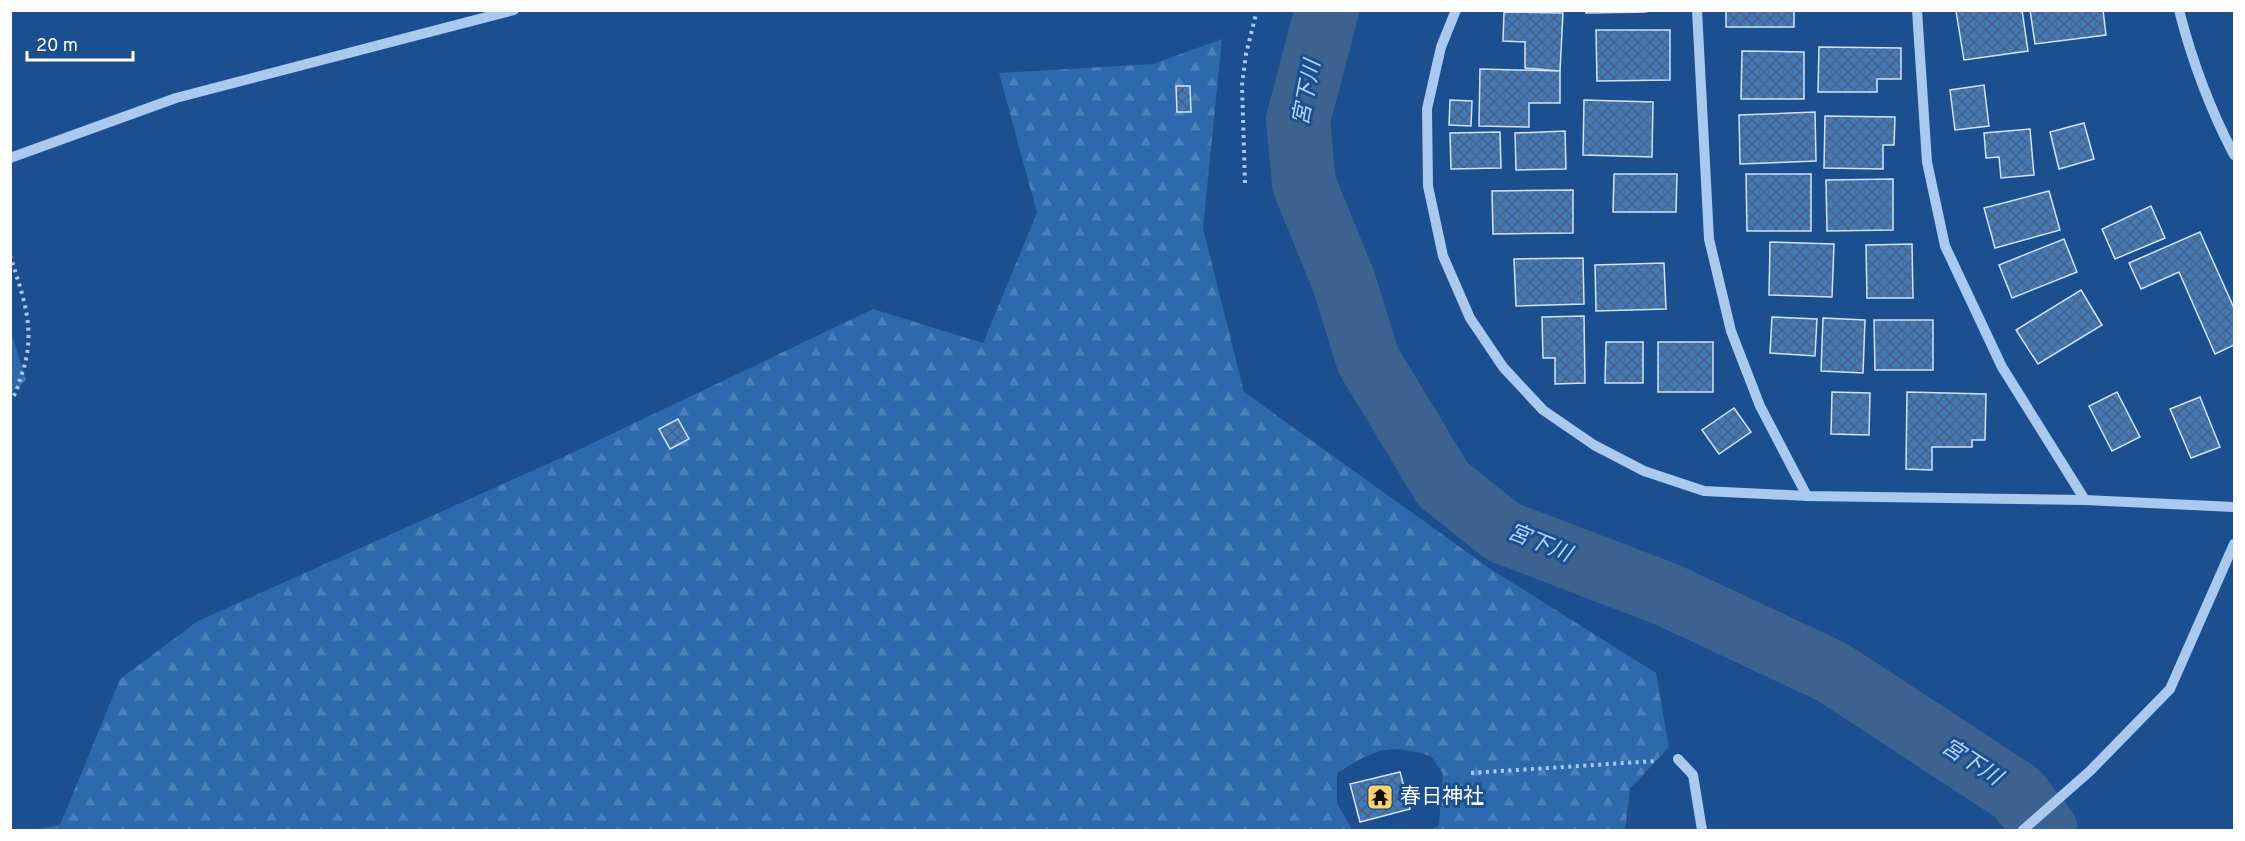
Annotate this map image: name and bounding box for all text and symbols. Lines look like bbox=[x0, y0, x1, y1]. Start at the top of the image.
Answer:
scale bar bbox=[27, 24, 134, 62]
text: 20 m bbox=[36, 35, 78, 58]
water label: 宮下川 bbox=[1288, 56, 1328, 128]
water label: 宮下川 bbox=[1503, 519, 1577, 570]
water label: 宮下川 bbox=[1936, 734, 2008, 793]
temple icon: 春日神社 bbox=[1365, 782, 1395, 812]
place label: 春日神社 bbox=[1400, 784, 1484, 811]

